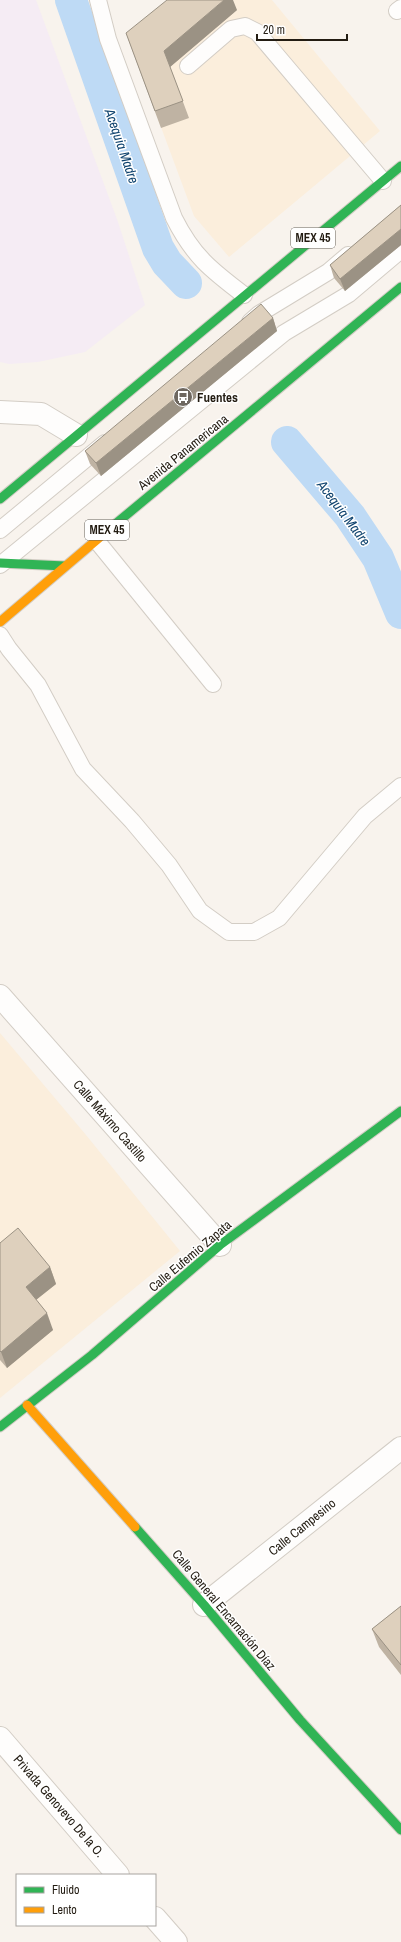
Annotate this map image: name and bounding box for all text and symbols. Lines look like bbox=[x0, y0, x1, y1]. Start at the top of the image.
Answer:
scale bar bbox=[257, 16, 347, 42]
text: 20 m bbox=[263, 22, 285, 38]
water label: Acequia Madre bbox=[100, 105, 143, 186]
road number: MEX 45 bbox=[291, 228, 335, 248]
bus stop icon: Fuentes bbox=[172, 386, 194, 408]
place label: Fuentes bbox=[197, 389, 238, 406]
street label: Avenida Panamericana bbox=[134, 410, 232, 494]
water label: Acequia Madre bbox=[313, 476, 375, 550]
road number: MEX 45 bbox=[85, 520, 129, 540]
street label: Calle Máximo Castillo bbox=[70, 1076, 150, 1166]
street label: Calle Eufemio Zapata bbox=[145, 1216, 235, 1296]
street label: Calle Campesino bbox=[265, 1495, 339, 1559]
street label: Calle General Encarnación Díaz bbox=[168, 1546, 280, 1674]
street label: Privada Genovevo De la O. bbox=[10, 1751, 108, 1861]
legend bbox=[16, 1874, 156, 1926]
text: Fluido bbox=[52, 1882, 79, 1898]
text: Lento bbox=[52, 1902, 77, 1918]

